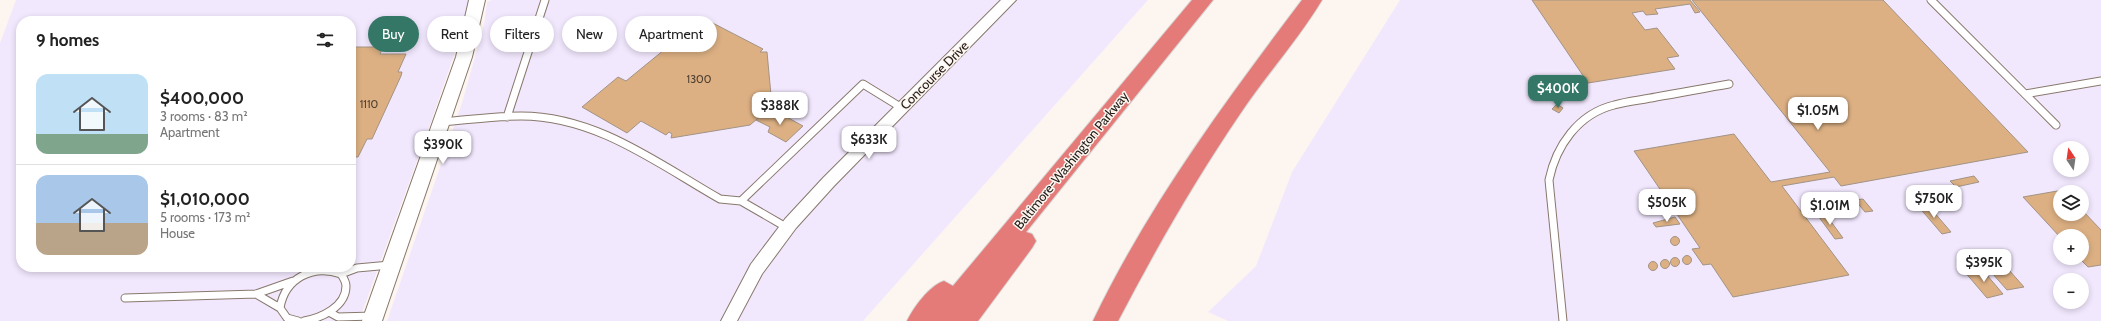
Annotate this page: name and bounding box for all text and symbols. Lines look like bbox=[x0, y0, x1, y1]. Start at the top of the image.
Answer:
chip: Buy bbox=[368, 16, 419, 52]
chip: Rent bbox=[427, 16, 482, 52]
chip: Filters bbox=[490, 16, 554, 52]
chip: New bbox=[562, 16, 617, 52]
chip: Apartment bbox=[625, 16, 717, 52]
icon: filters bbox=[314, 29, 336, 51]
text: 9 homes bbox=[36, 30, 99, 50]
street label: Concourse Drive bbox=[896, 37, 972, 113]
house number: 1300 bbox=[687, 72, 712, 86]
pin: $400K bbox=[1530, 75, 1586, 109]
text: $400K bbox=[1537, 80, 1579, 96]
text: $400,000 bbox=[160, 88, 244, 108]
street label: Baltimore-Washington Parkway bbox=[1010, 88, 1132, 232]
icon: home bbox=[68, 90, 116, 138]
pin: $388K bbox=[752, 92, 808, 126]
house number: 1110 bbox=[360, 97, 379, 111]
text: $388K bbox=[761, 97, 799, 113]
pin: $1.05M bbox=[1785, 97, 1851, 131]
text: $1.05M bbox=[1797, 102, 1839, 118]
text: 3 rooms · 83 m² bbox=[160, 108, 247, 124]
text: Apartment bbox=[160, 124, 220, 140]
pin: $633K bbox=[841, 126, 897, 160]
pin: $390K bbox=[415, 131, 471, 165]
text: $633K bbox=[850, 131, 888, 147]
text: $390K bbox=[423, 136, 463, 152]
north arrow bbox=[2053, 141, 2089, 177]
map controls bbox=[2053, 141, 2089, 309]
pin: $750K bbox=[1906, 185, 1962, 219]
button: layers bbox=[2053, 185, 2089, 221]
text: $1,010,000 bbox=[160, 189, 250, 209]
pin: $505K bbox=[1639, 189, 1695, 223]
text: $750K bbox=[1915, 190, 1953, 206]
icon: home bbox=[68, 191, 116, 239]
pin: $1.01M bbox=[1797, 192, 1863, 226]
text: $505K bbox=[1648, 194, 1686, 210]
text: $1.01M bbox=[1810, 197, 1850, 213]
text: 5 rooms · 173 m² bbox=[160, 209, 250, 225]
text: House bbox=[160, 225, 195, 241]
button: + bbox=[2053, 229, 2089, 265]
pin: $395K bbox=[1956, 249, 2012, 283]
text: $395K bbox=[1966, 254, 2003, 270]
button: − bbox=[2053, 273, 2089, 309]

